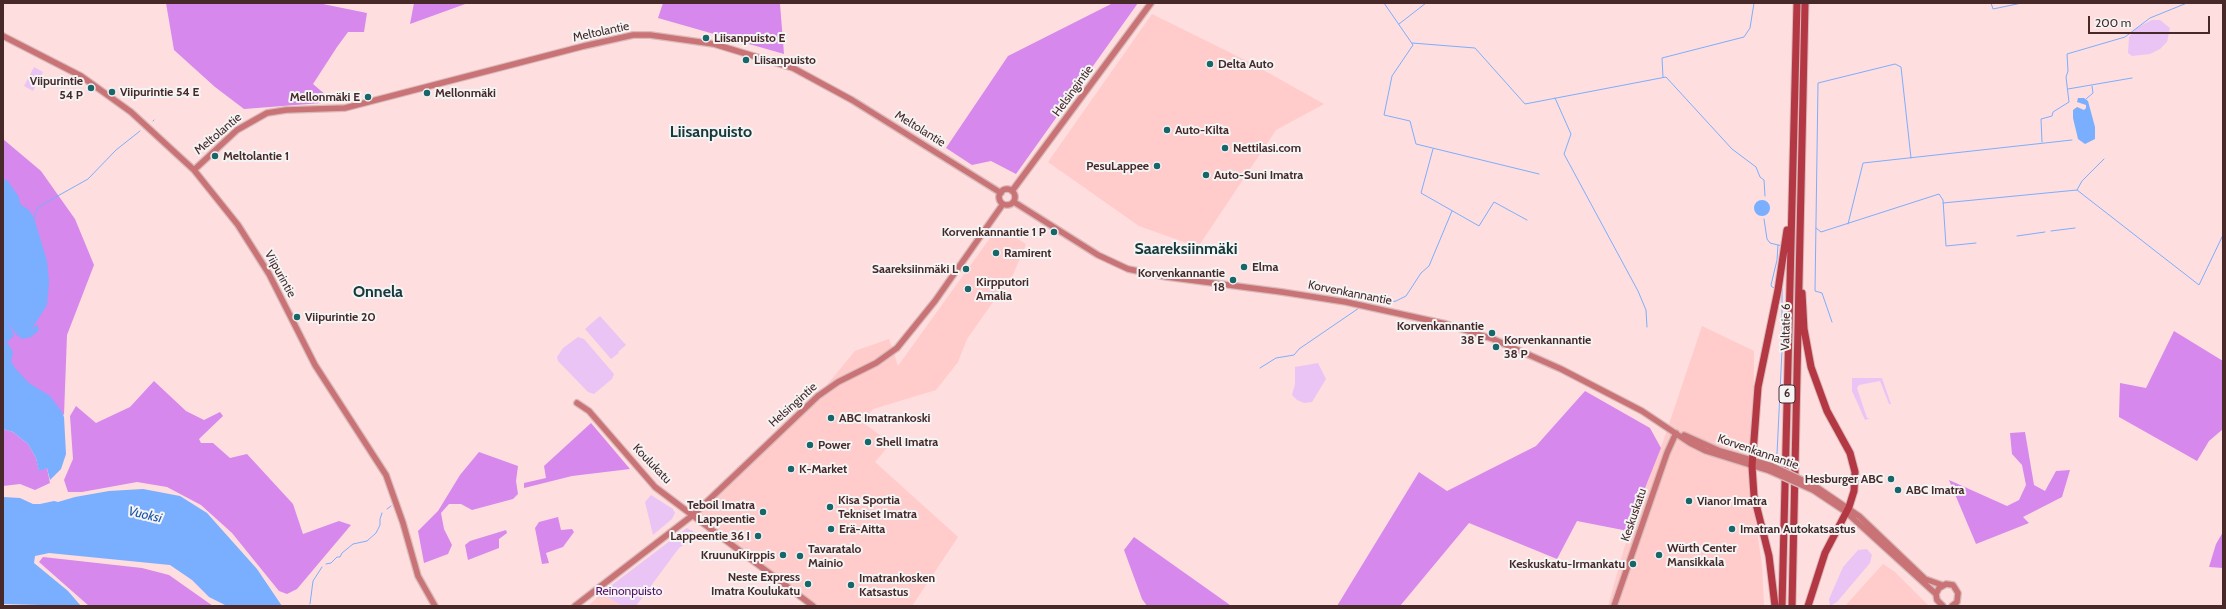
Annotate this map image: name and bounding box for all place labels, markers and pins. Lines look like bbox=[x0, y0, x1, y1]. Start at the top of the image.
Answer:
place label: Liisanpuisto E bbox=[714, 31, 785, 45]
marker: Liisanpuisto E bbox=[701, 33, 711, 43]
place label: Liisanpuisto bbox=[754, 53, 816, 67]
marker: Liisanpuisto bbox=[741, 55, 751, 65]
place label: Delta Auto bbox=[1218, 57, 1274, 71]
marker: Delta Auto bbox=[1205, 59, 1215, 69]
place label: Viipurintie 54 P bbox=[30, 74, 83, 102]
marker: Viipurintie 54 P bbox=[86, 83, 96, 93]
place label: Viipurintie 54 E bbox=[120, 85, 199, 99]
place label: Mellonmäki bbox=[435, 86, 496, 100]
marker: Viipurintie 54 E bbox=[107, 87, 117, 97]
marker: Mellonmäki bbox=[422, 88, 432, 98]
place label: Mellonmäki E bbox=[290, 90, 360, 104]
marker: Mellonmäki E bbox=[363, 92, 373, 102]
place label: Auto-Kilta bbox=[1175, 123, 1229, 137]
marker: Auto-Kilta bbox=[1162, 125, 1172, 135]
place label: Nettilasi.com bbox=[1233, 141, 1301, 155]
marker: Nettilasi.com bbox=[1220, 143, 1230, 153]
place label: Meltolantie 1 bbox=[223, 149, 289, 163]
marker: Meltolantie 1 bbox=[210, 151, 220, 161]
place label: PesuLappee bbox=[1086, 159, 1149, 173]
marker: PesuLappee bbox=[1152, 161, 1162, 171]
place label: Auto-Suni Imatra bbox=[1214, 168, 1303, 182]
marker: Auto-Suni Imatra bbox=[1201, 170, 1211, 180]
place label: Korvenkannantie 1 P bbox=[942, 225, 1046, 239]
marker: Korvenkannantie 1 P bbox=[1049, 227, 1059, 237]
place label: Ramirent bbox=[1004, 246, 1051, 260]
marker: Ramirent bbox=[991, 248, 1001, 258]
place label: Elma bbox=[1252, 260, 1278, 274]
place label: Saareksiinmäki L bbox=[872, 262, 958, 276]
marker: Elma bbox=[1239, 262, 1249, 272]
marker: Saareksiinmäki L bbox=[961, 264, 971, 274]
place label: Korvenkannantie 18 bbox=[1138, 266, 1225, 294]
place label: Kirpputori Amalia bbox=[976, 275, 1029, 303]
marker: Korvenkannantie 18 bbox=[1228, 275, 1238, 285]
marker: Kirpputori Amalia bbox=[963, 284, 973, 294]
place label: Viipurintie 20 bbox=[305, 310, 376, 324]
marker: Viipurintie 20 bbox=[292, 312, 302, 322]
place label: Korvenkannantie 38 E bbox=[1397, 319, 1484, 347]
marker: Korvenkannantie 38 E bbox=[1487, 328, 1497, 338]
place label: Korvenkannantie 38 P bbox=[1504, 333, 1591, 361]
marker: Korvenkannantie 38 P bbox=[1491, 342, 1501, 352]
place label: ABC Imatrankoski bbox=[839, 411, 930, 425]
marker: ABC Imatrankoski bbox=[826, 413, 836, 423]
place label: Shell Imatra bbox=[876, 435, 938, 449]
marker: Shell Imatra bbox=[863, 437, 873, 447]
place label: Power bbox=[818, 438, 851, 452]
marker: Power bbox=[805, 440, 815, 450]
place label: K-Market bbox=[799, 462, 847, 476]
marker: K-Market bbox=[786, 464, 796, 474]
place label: Hesburger ABC bbox=[1805, 472, 1883, 486]
marker: Hesburger ABC bbox=[1886, 474, 1896, 484]
place label: ABC Imatra bbox=[1906, 483, 1965, 497]
marker: ABC Imatra bbox=[1893, 485, 1903, 495]
place label: Kisa Sportia Tekniset Imatra bbox=[838, 493, 917, 521]
place label: Vianor Imatra bbox=[1697, 494, 1767, 508]
marker: Vianor Imatra bbox=[1684, 496, 1694, 506]
place label: Teboil Imatra Lappeentie bbox=[687, 498, 755, 526]
marker: Kisa Sportia Tekniset Imatra bbox=[825, 502, 835, 512]
marker: Teboil Imatra Lappeentie bbox=[758, 507, 768, 517]
place label: Erä-Aitta bbox=[839, 522, 885, 536]
place label: Imatran Autokatsastus bbox=[1740, 522, 1856, 536]
marker: Erä-Aitta bbox=[826, 524, 836, 534]
marker: Imatran Autokatsastus bbox=[1727, 524, 1737, 534]
place label: Lappeentie 36 I bbox=[670, 529, 750, 543]
marker: Lappeentie 36 I bbox=[753, 531, 763, 541]
place label: Würth Center Mansikkala bbox=[1667, 541, 1736, 569]
place label: Tavaratalo Mainio bbox=[808, 542, 861, 570]
place label: KruunuKirppis bbox=[701, 548, 775, 562]
marker: KruunuKirppis bbox=[778, 550, 788, 560]
marker: Würth Center Mansikkala bbox=[1654, 550, 1664, 560]
marker: Tavaratalo Mainio bbox=[795, 551, 805, 561]
place label: Keskuskatu-Irmankatu bbox=[1509, 557, 1625, 571]
marker: Keskuskatu-Irmankatu bbox=[1628, 559, 1638, 569]
place label: Neste Express Imatra Koulukatu bbox=[711, 570, 800, 598]
place label: Imatrankosken Katsastus bbox=[859, 571, 935, 599]
marker: Neste Express Imatra Koulukatu bbox=[803, 579, 813, 589]
marker: Imatrankosken Katsastus bbox=[846, 580, 856, 590]

